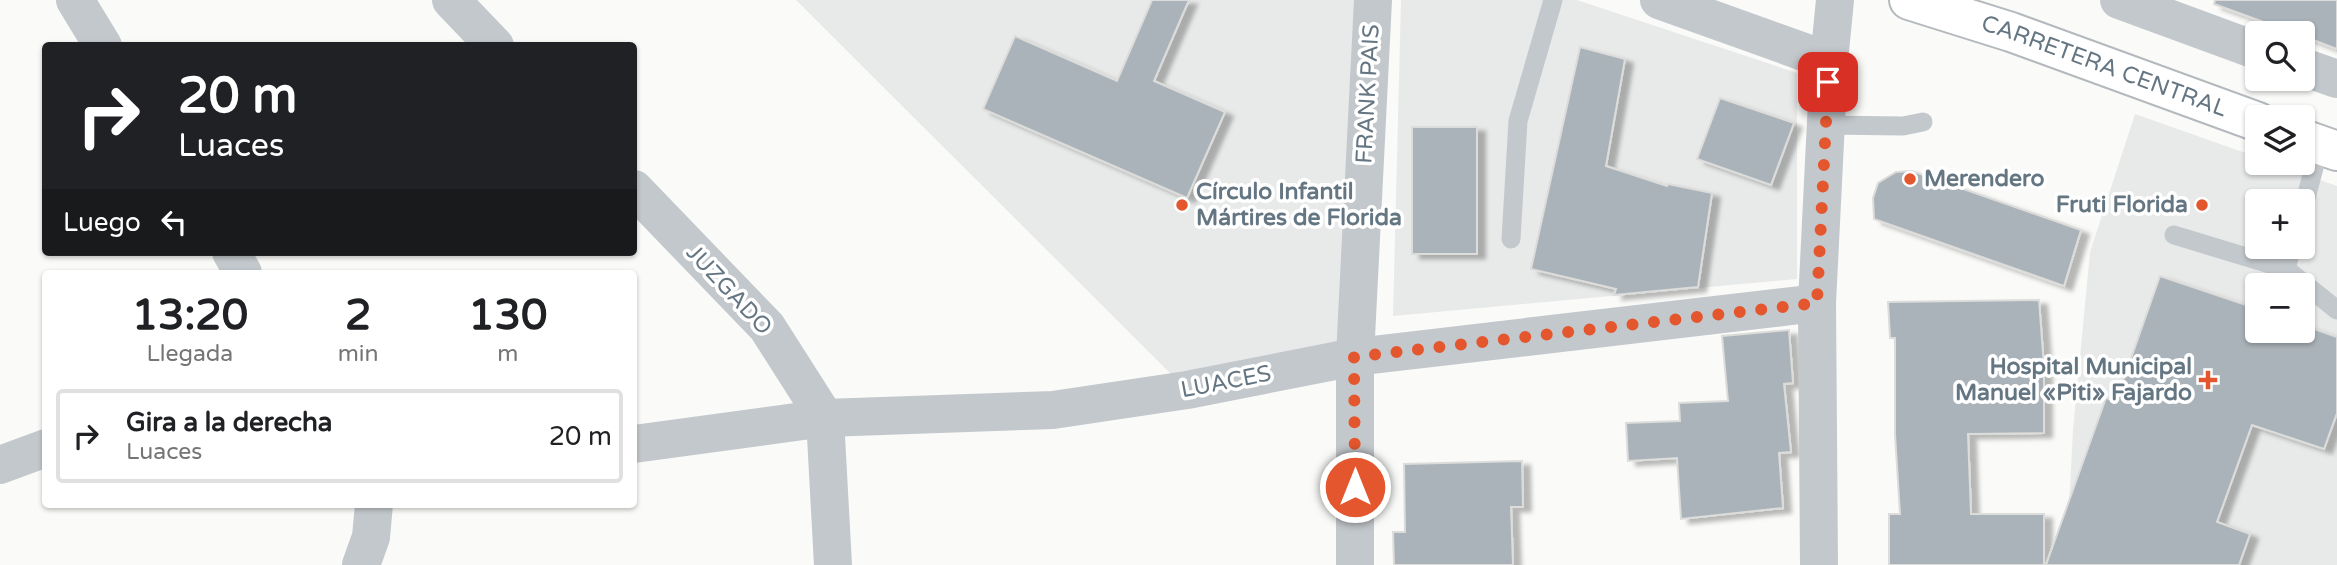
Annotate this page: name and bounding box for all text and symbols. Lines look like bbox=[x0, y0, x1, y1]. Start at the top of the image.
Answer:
street label: CARRETERA CENTRAL bbox=[1978, 10, 2231, 123]
map controls bbox=[2245, 21, 2315, 343]
button: search bbox=[2245, 21, 2315, 91]
street label: FRANK PAIS bbox=[1350, 24, 1386, 164]
pin bbox=[1798, 52, 1858, 112]
icon: arrive bbox=[1809, 63, 1847, 101]
text: 20 m bbox=[178, 67, 297, 126]
icon: right bbox=[63, 70, 154, 161]
button: layers bbox=[2245, 105, 2315, 175]
text: Luaces bbox=[178, 127, 284, 165]
place label: Merendero bbox=[1924, 165, 2044, 193]
marker: Merendero bbox=[1902, 171, 1918, 187]
place label: Círculo Infantil Mártires de Florida bbox=[1196, 178, 1402, 232]
button: + bbox=[2245, 189, 2315, 259]
place label: Fruti Florida bbox=[2056, 191, 2188, 219]
marker: Círculo Infantil Mártires de Florida bbox=[1174, 197, 1190, 213]
marker: Fruti Florida bbox=[2194, 197, 2210, 213]
icon: left bbox=[155, 203, 193, 241]
text: Luego bbox=[63, 207, 141, 238]
street label: JUZGADO bbox=[680, 239, 778, 341]
button: − bbox=[2245, 273, 2315, 343]
text: 13:20 bbox=[132, 290, 248, 341]
text: 2 bbox=[345, 290, 371, 341]
text: 130 bbox=[468, 290, 547, 341]
text: Llegada bbox=[146, 340, 233, 368]
text: min bbox=[338, 340, 379, 368]
text: m bbox=[497, 340, 518, 368]
place label: Hospital Municipal Manuel «Piti» Fajardo bbox=[1955, 353, 2192, 407]
street label: LUACES bbox=[1178, 360, 1274, 404]
marker: Hospital Municipal Manuel «Piti» Fajardo bbox=[2198, 370, 2218, 390]
text: Gira a la derecha bbox=[126, 407, 332, 438]
icon: right bbox=[67, 417, 105, 455]
text: 20 m bbox=[549, 421, 612, 452]
text: Luaces bbox=[126, 438, 202, 466]
position arrow bbox=[1318, 450, 1392, 524]

